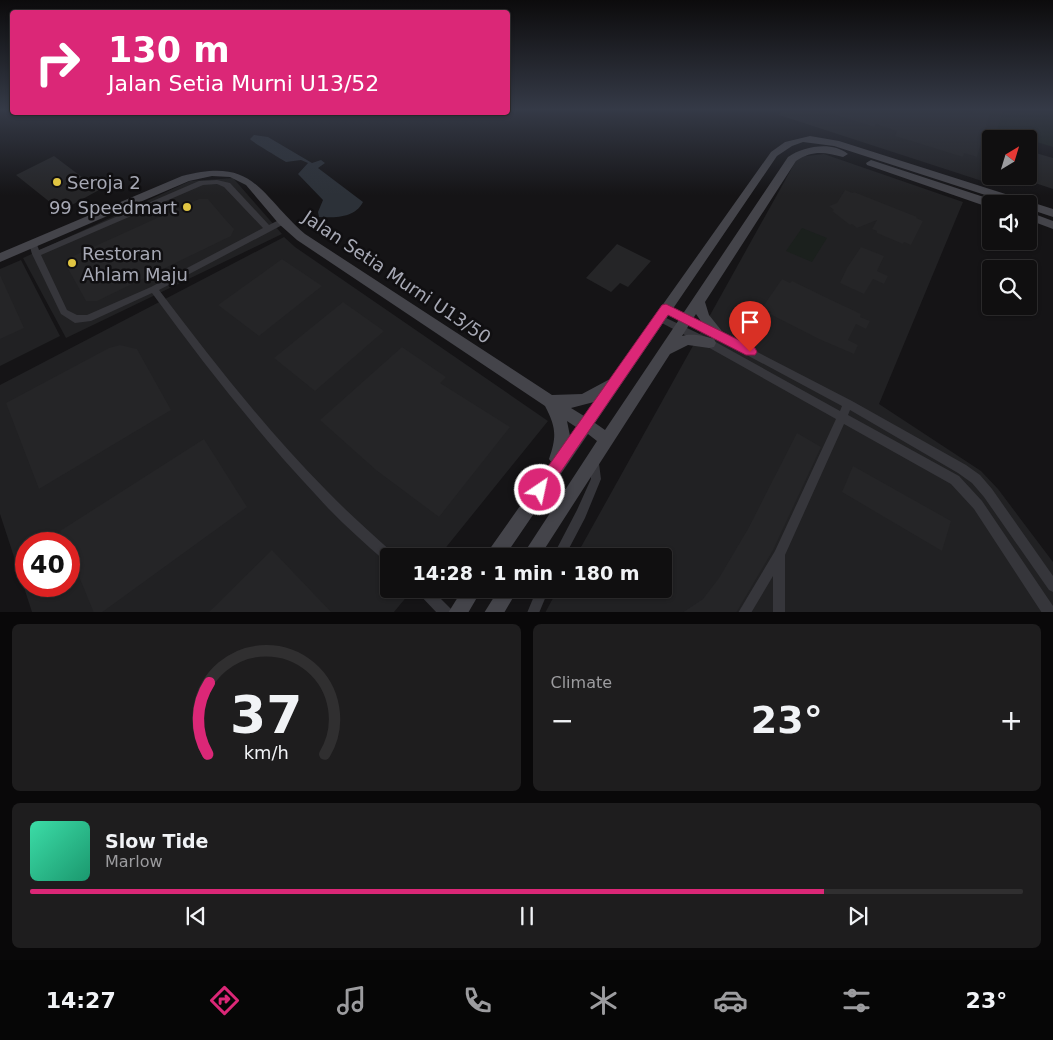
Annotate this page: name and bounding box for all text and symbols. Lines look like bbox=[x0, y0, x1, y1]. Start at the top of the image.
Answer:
icon: right bbox=[25, 30, 90, 95]
text: 130 m bbox=[108, 30, 230, 70]
text: Jalan Setia Murni U13/52 bbox=[108, 71, 379, 96]
north arrow bbox=[982, 130, 1038, 185]
map controls bbox=[982, 130, 1037, 315]
place label: Seroja 2 bbox=[67, 172, 141, 193]
marker: Seroja 2 bbox=[51, 176, 63, 188]
button: sound bbox=[982, 195, 1037, 250]
place label: 99 Speedmart bbox=[49, 197, 177, 218]
marker: 99 Speedmart bbox=[181, 201, 193, 213]
street label: Jalan Setia Murni U13/50 bbox=[298, 206, 495, 348]
place label: Restoran Ahlam Maju bbox=[82, 243, 188, 285]
marker: Restoran Ahlam Maju bbox=[66, 257, 78, 269]
button: search bbox=[982, 260, 1037, 315]
pin bbox=[729, 301, 771, 352]
icon: arrive bbox=[736, 308, 764, 336]
position arrow bbox=[513, 463, 565, 515]
speed limit sign: 40 bbox=[15, 532, 80, 597]
text: 14:28 · 1 min · 180 m bbox=[412, 562, 640, 584]
text: Climate bbox=[551, 673, 612, 692]
text: 37 bbox=[230, 685, 302, 745]
text: 23° bbox=[751, 698, 823, 742]
text: − bbox=[551, 704, 574, 737]
text: + bbox=[1000, 704, 1023, 737]
text: km/h bbox=[244, 742, 289, 763]
text: Slow Tide bbox=[105, 830, 208, 852]
text: Marlow bbox=[105, 852, 163, 871]
icon: previous bbox=[182, 902, 210, 930]
icon: pause bbox=[513, 902, 541, 930]
icon: next bbox=[844, 902, 872, 930]
icon: directions bbox=[207, 983, 242, 1018]
icon: music bbox=[334, 983, 369, 1018]
icon: phone bbox=[460, 983, 495, 1018]
icon: climate bbox=[586, 983, 621, 1018]
icon: car bbox=[713, 983, 748, 1018]
icon: filters bbox=[839, 983, 874, 1018]
text: 14:27 bbox=[46, 988, 116, 1013]
text: 23° bbox=[966, 988, 1007, 1013]

